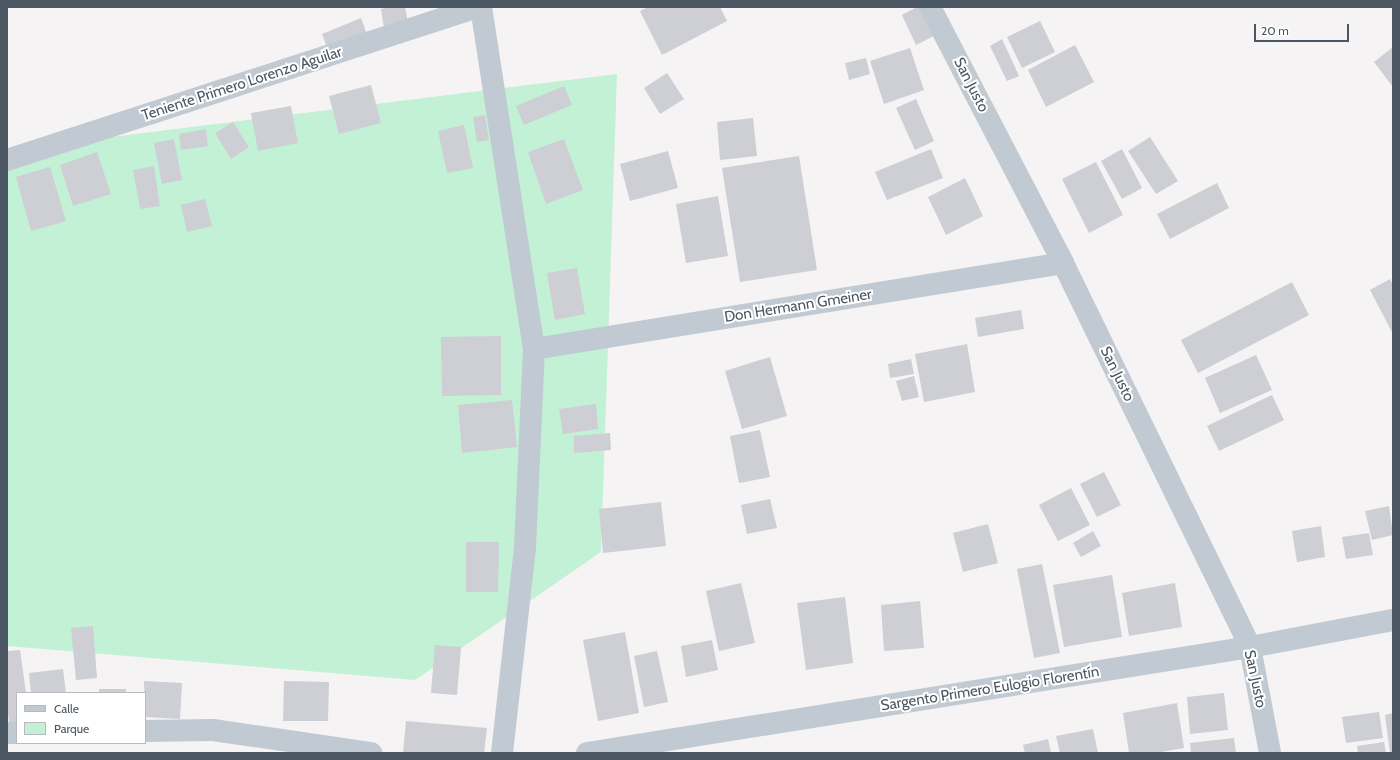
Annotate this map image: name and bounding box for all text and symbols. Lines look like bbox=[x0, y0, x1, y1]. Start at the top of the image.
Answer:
scale bar bbox=[1256, 16, 1351, 42]
text: 20 m bbox=[1261, 23, 1289, 38]
street label: Teniente Primero Lorenzo Aguilar bbox=[140, 43, 344, 125]
street label: San Justo bbox=[950, 55, 992, 115]
street label: Don Hermann Gmeiner bbox=[723, 285, 873, 327]
street label: San Justo bbox=[1096, 344, 1138, 404]
street label: San Justo bbox=[1240, 648, 1270, 710]
street label: Sargento Primero Eulogio Florentín bbox=[880, 663, 1100, 715]
legend bbox=[16, 692, 146, 744]
text: Calle bbox=[54, 701, 79, 716]
text: Parque bbox=[54, 721, 89, 736]

